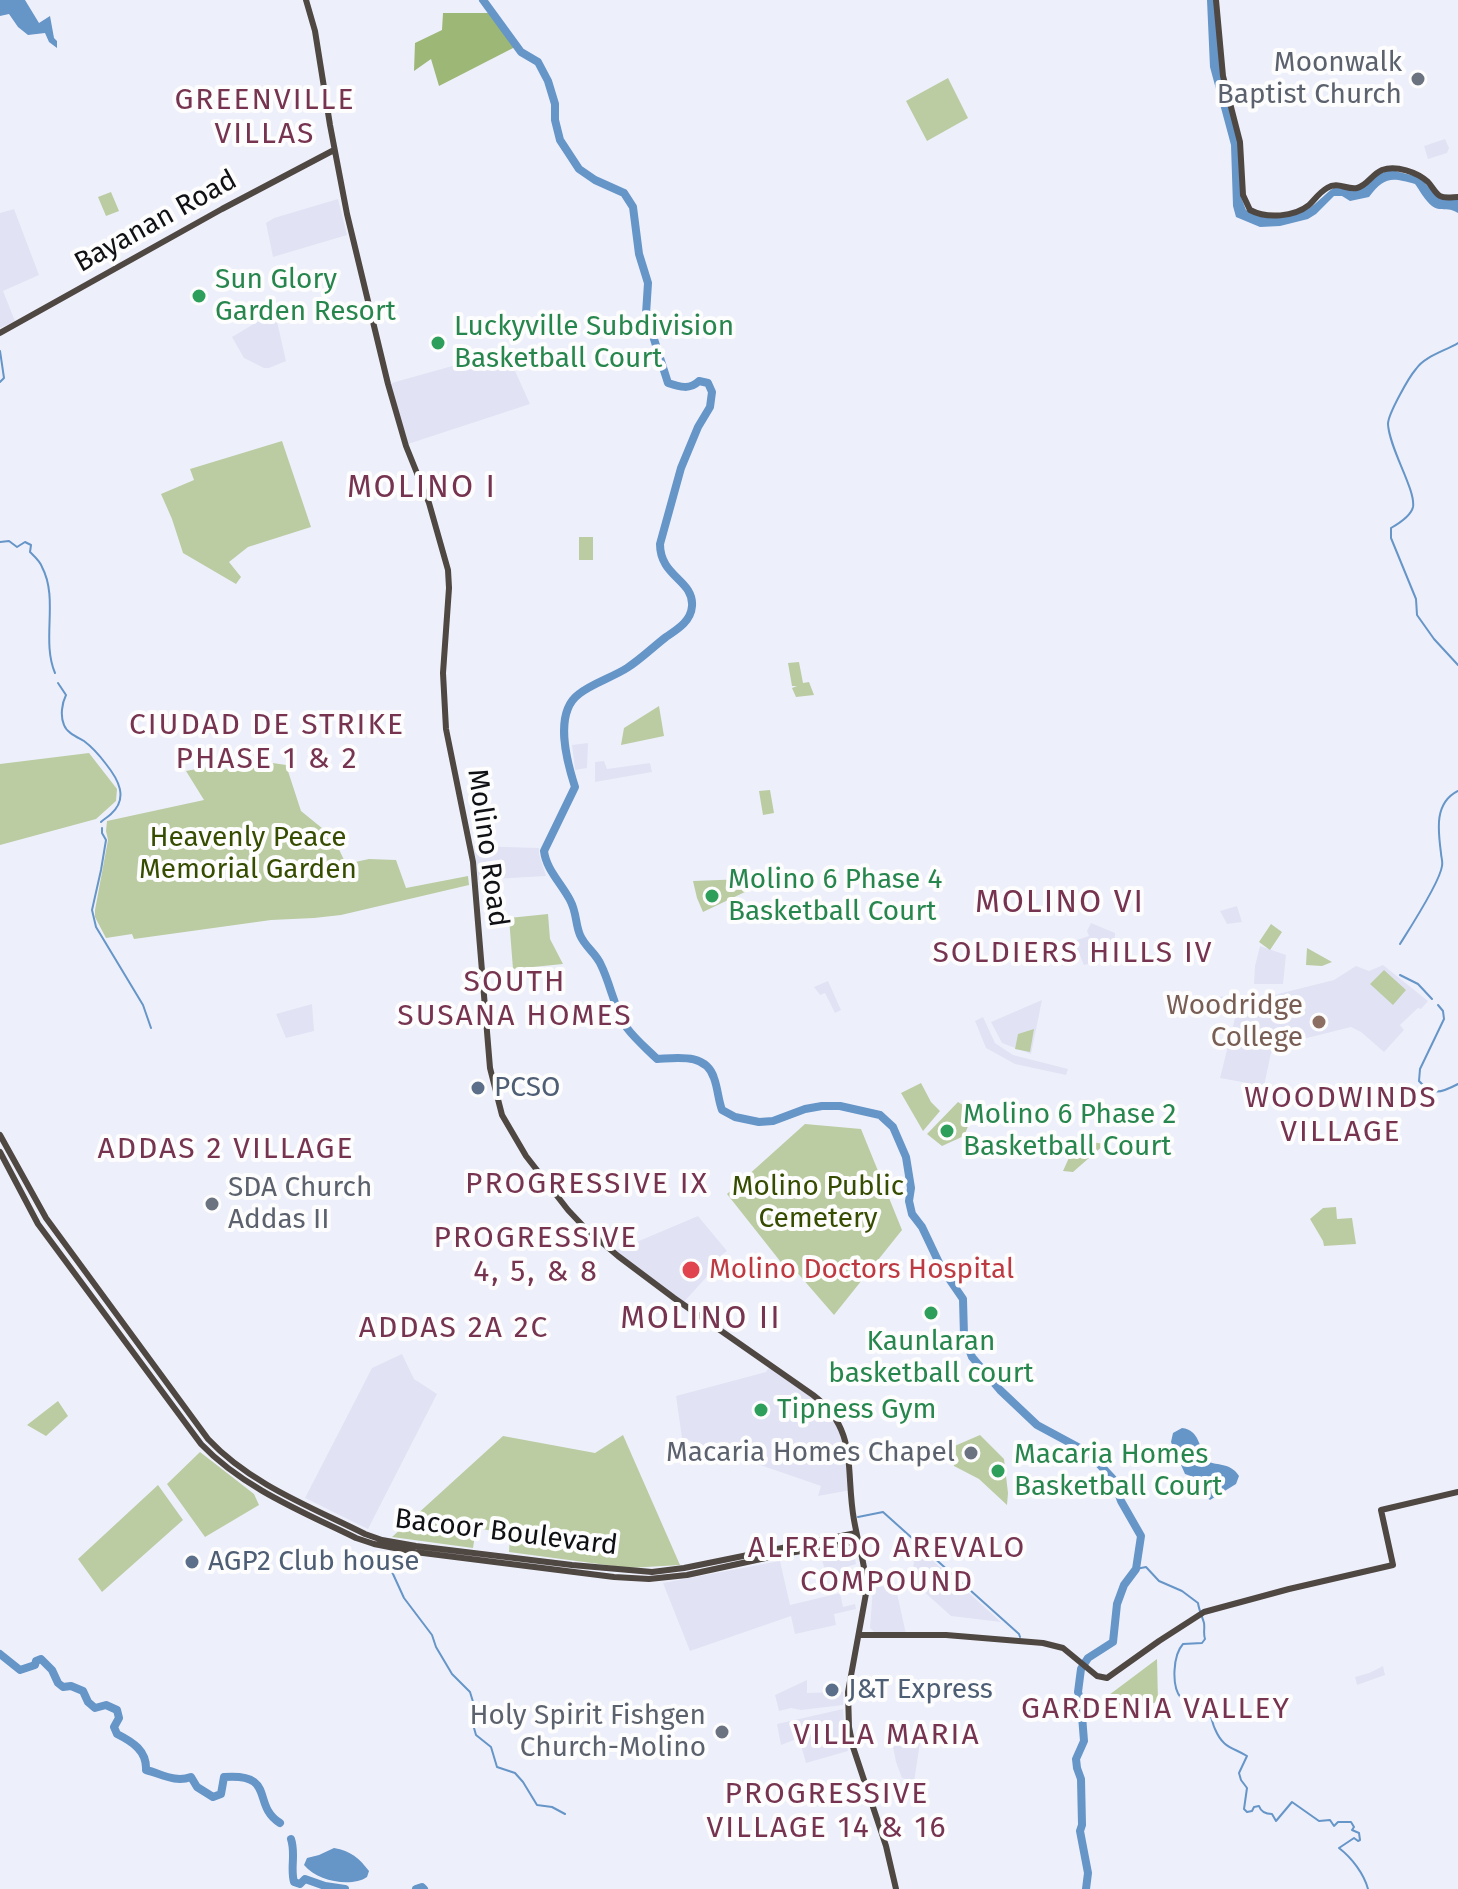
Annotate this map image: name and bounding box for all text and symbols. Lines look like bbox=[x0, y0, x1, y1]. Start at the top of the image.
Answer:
place label: Moonwalk Baptist Church bbox=[1217, 46, 1402, 112]
marker: Moonwalk Baptist Church bbox=[1409, 70, 1427, 88]
district label: GREENVILLE VILLAS bbox=[174, 83, 356, 154]
street label: Bayanan Road bbox=[69, 164, 243, 280]
place label: Sun Glory Garden Resort bbox=[215, 263, 396, 329]
marker: Sun Glory Garden Resort bbox=[190, 287, 208, 305]
place label: Luckyville Subdivision Basketball Court bbox=[454, 310, 734, 376]
marker: Luckyville Subdivision Basketball Court bbox=[429, 334, 447, 352]
district label: MOLINO I bbox=[347, 469, 497, 507]
district label: CIUDAD DE STRIKE PHASE 1 & 2 bbox=[129, 708, 405, 778]
street label: Molino Road bbox=[459, 767, 515, 929]
park label: Heavenly Peace Memorial Garden bbox=[139, 821, 357, 887]
place label: Molino 6 Phase 4 Basketball Court bbox=[728, 863, 942, 929]
district label: MOLINO VI bbox=[975, 884, 1145, 922]
marker: Molino 6 Phase 4 Basketball Court bbox=[703, 887, 721, 905]
district label: SOLDIERS HILLS IV bbox=[932, 936, 1214, 972]
district label: SOUTH SUSANA HOMES bbox=[397, 965, 633, 1036]
place label: Woodridge College bbox=[1166, 989, 1303, 1055]
marker: Woodridge College bbox=[1310, 1013, 1328, 1031]
place label: PCSO bbox=[494, 1071, 560, 1105]
marker: PCSO bbox=[469, 1079, 487, 1097]
district label: WOODWINDS VILLAGE bbox=[1244, 1081, 1438, 1152]
place label: Molino 6 Phase 2 Basketball Court bbox=[963, 1098, 1176, 1164]
marker: Molino 6 Phase 2 Basketball Court bbox=[938, 1122, 956, 1140]
district label: ADDAS 2 VILLAGE bbox=[97, 1132, 355, 1168]
district label: PROGRESSIVE IX bbox=[465, 1167, 709, 1203]
park label: Molino Public Cemetery bbox=[732, 1170, 904, 1236]
place label: SDA Church Addas II bbox=[228, 1171, 372, 1237]
marker: SDA Church Addas II bbox=[203, 1195, 221, 1213]
district label: PROGRESSIVE 4, 5, & 8 bbox=[434, 1221, 638, 1292]
place label: Molino Doctors Hospital bbox=[709, 1253, 1014, 1287]
marker: Molino Doctors Hospital bbox=[680, 1259, 702, 1281]
district label: MOLINO II bbox=[620, 1300, 782, 1338]
marker: Kaunlaran basketball court bbox=[922, 1304, 940, 1322]
district label: ADDAS 2A 2C bbox=[359, 1311, 549, 1347]
place label: Kaunlaran basketball court bbox=[828, 1325, 1034, 1391]
place label: Tipness Gym bbox=[777, 1393, 936, 1427]
marker: Tipness Gym bbox=[752, 1401, 770, 1419]
place label: Macaria Homes Chapel bbox=[666, 1436, 955, 1470]
place label: Macaria Homes Basketball Court bbox=[1014, 1438, 1222, 1504]
marker: Macaria Homes Chapel bbox=[962, 1444, 980, 1462]
marker: Macaria Homes Basketball Court bbox=[989, 1462, 1007, 1480]
street label: Bacoor Boulevard bbox=[393, 1503, 619, 1563]
district label: ALFREDO AREVALO COMPOUND bbox=[748, 1531, 1026, 1602]
place label: AGP2 Club house bbox=[208, 1545, 420, 1579]
marker: AGP2 Club house bbox=[183, 1553, 201, 1571]
place label: J&T Express bbox=[848, 1673, 993, 1707]
marker: J&T Express bbox=[823, 1681, 841, 1699]
district label: GARDENIA VALLEY bbox=[1021, 1692, 1291, 1728]
place label: Holy Spirit Fishgen Church-Molino bbox=[470, 1699, 706, 1765]
district label: VILLA MARIA bbox=[793, 1718, 981, 1754]
marker: Holy Spirit Fishgen Church-Molino bbox=[713, 1723, 731, 1741]
district label: PROGRESSIVE VILLAGE 14 & 16 bbox=[707, 1777, 947, 1848]

